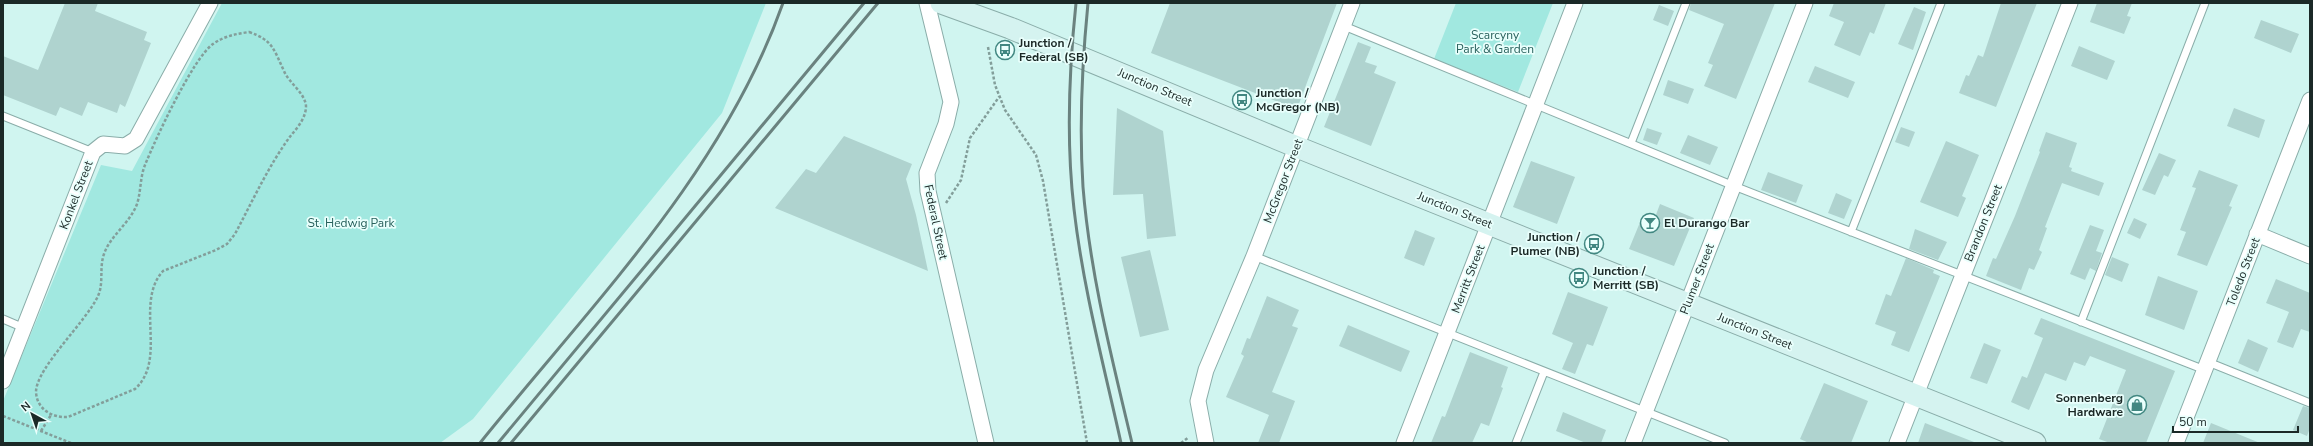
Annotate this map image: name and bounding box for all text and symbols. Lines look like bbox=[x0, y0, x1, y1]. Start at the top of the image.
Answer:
park label: Scarcyny Park & Garden bbox=[1456, 27, 1534, 57]
place label: Junction / Federal (SB) bbox=[1018, 35, 1088, 65]
bus stop icon: Junction / Federal (SB) bbox=[994, 39, 1016, 61]
street label: Junction Street bbox=[1114, 64, 1195, 110]
place label: Junction / McGregor (NB) bbox=[1255, 85, 1340, 115]
bus stop icon: Junction / McGregor (NB) bbox=[1231, 89, 1253, 111]
street label: McGregor Street bbox=[1260, 136, 1307, 225]
street label: Konkel Street bbox=[56, 158, 97, 232]
street label: Brandon Street bbox=[1960, 181, 2006, 264]
street label: Federal Street bbox=[920, 183, 952, 262]
street label: Junction Street bbox=[1414, 187, 1495, 233]
bar icon: El Durango Bar bbox=[1639, 212, 1661, 234]
park label: St. Hedwig Park bbox=[307, 215, 396, 231]
place label: El Durango Bar bbox=[1664, 215, 1750, 231]
place label: Junction / Plumer (NB) bbox=[1511, 229, 1580, 259]
bus stop icon: Junction / Plumer (NB) bbox=[1583, 233, 1605, 255]
street label: Toledo Street bbox=[2223, 235, 2264, 309]
street label: Plumer Street bbox=[1676, 241, 1718, 317]
street label: Merritt Street bbox=[1448, 242, 1489, 316]
place label: Junction / Merritt (SB) bbox=[1592, 263, 1659, 293]
bus stop icon: Junction / Merritt (SB) bbox=[1568, 267, 1590, 289]
street label: Junction Street bbox=[1714, 308, 1795, 354]
place label: Sonnenberg Hardware bbox=[2055, 390, 2123, 420]
north arrow bbox=[12, 394, 52, 434]
shop icon: Sonnenberg Hardware bbox=[2126, 394, 2148, 416]
text: N bbox=[18, 398, 34, 415]
scale bar bbox=[2173, 408, 2298, 434]
text: 50 m bbox=[2179, 414, 2207, 430]

